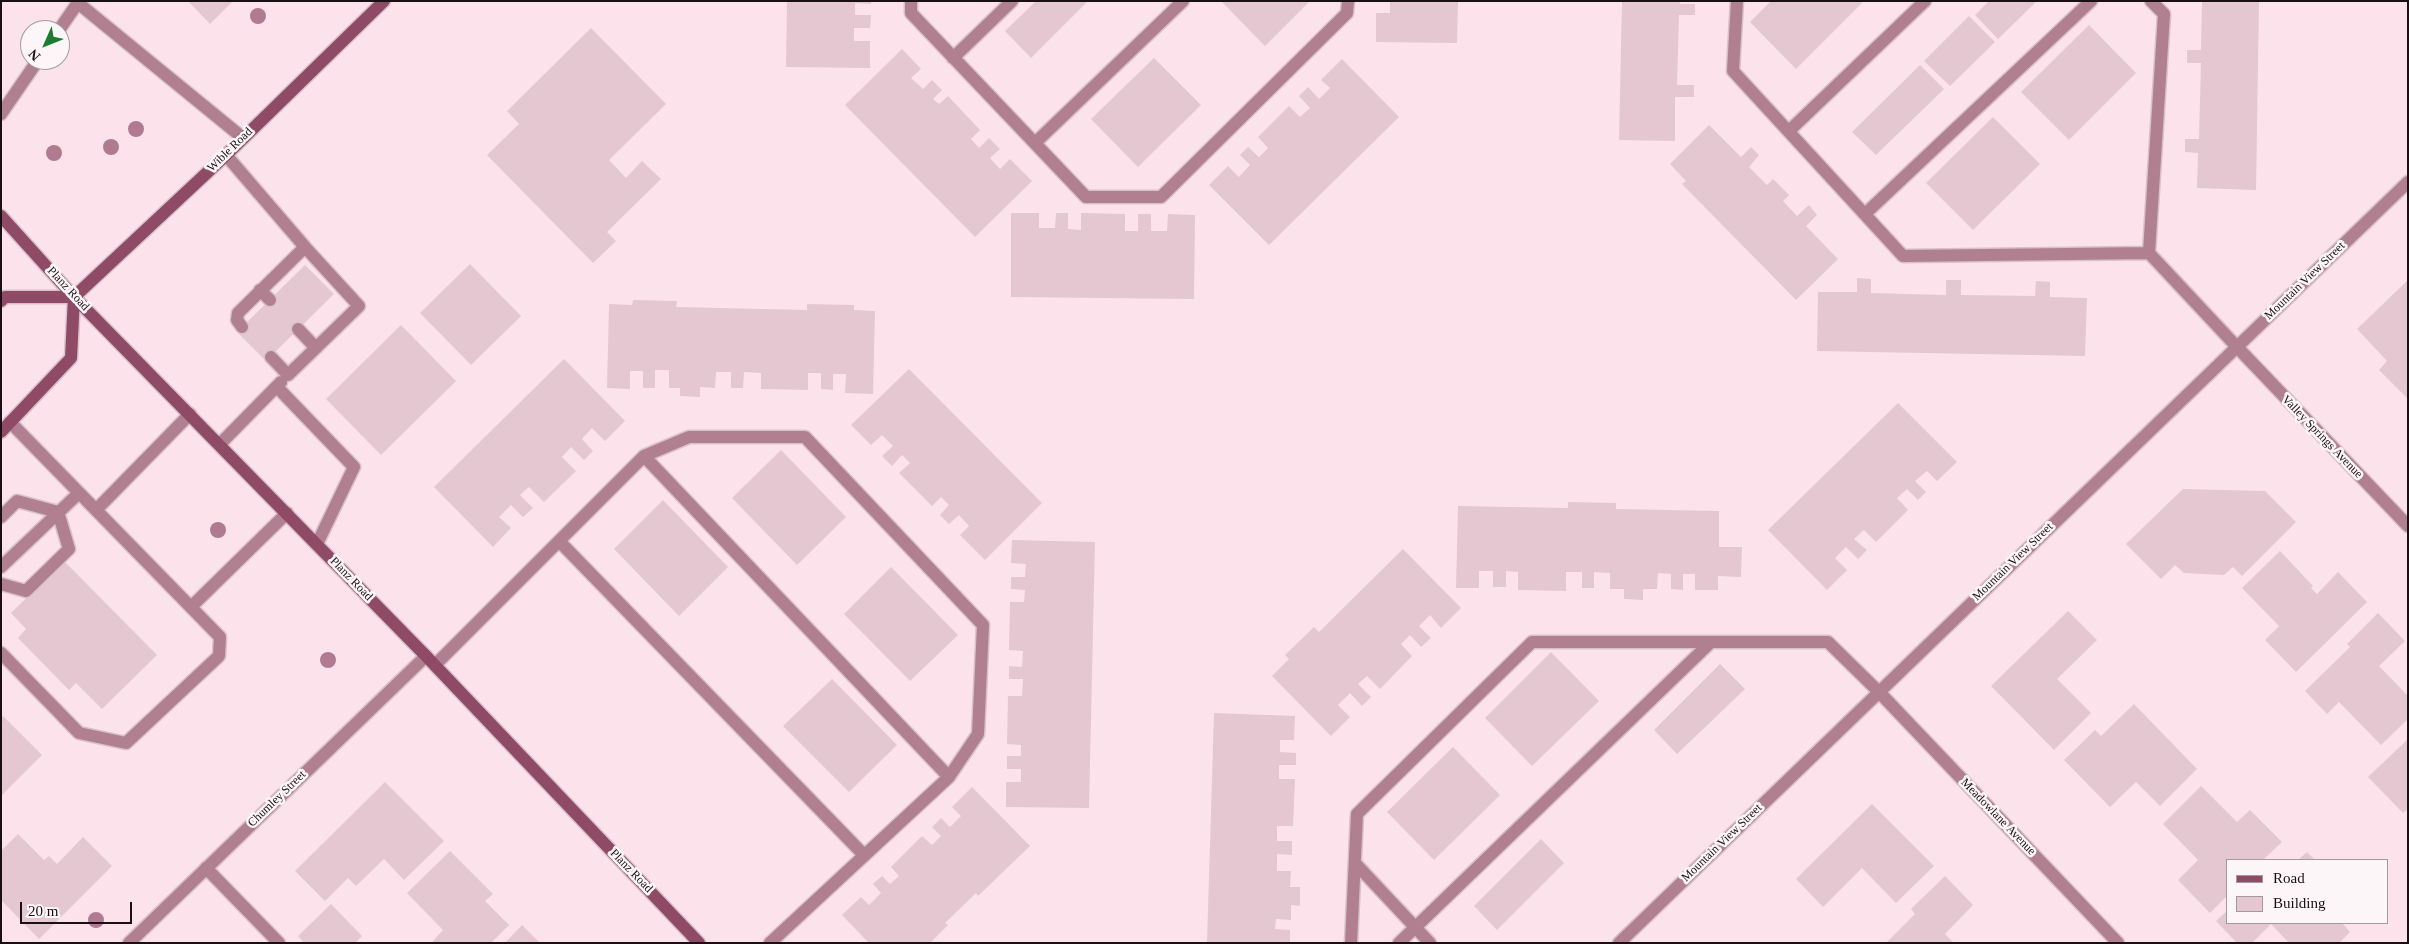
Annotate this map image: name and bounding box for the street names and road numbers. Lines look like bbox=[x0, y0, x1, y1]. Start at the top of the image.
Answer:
street label: Wible Road bbox=[204, 125, 256, 175]
street label: Mountain View Street bbox=[2262, 239, 2348, 323]
street label: Planz Road bbox=[44, 264, 92, 314]
street label: Valley Springs Avenue bbox=[2279, 393, 2365, 481]
street label: Mountain View Street bbox=[1970, 520, 2056, 604]
street label: Planz Road bbox=[327, 554, 375, 604]
street label: Chumley Street bbox=[245, 768, 309, 830]
street label: Meadowlane Avenue bbox=[1958, 776, 2038, 858]
street label: Mountain View Street bbox=[1679, 801, 1765, 885]
street label: Planz Road bbox=[607, 846, 655, 896]

